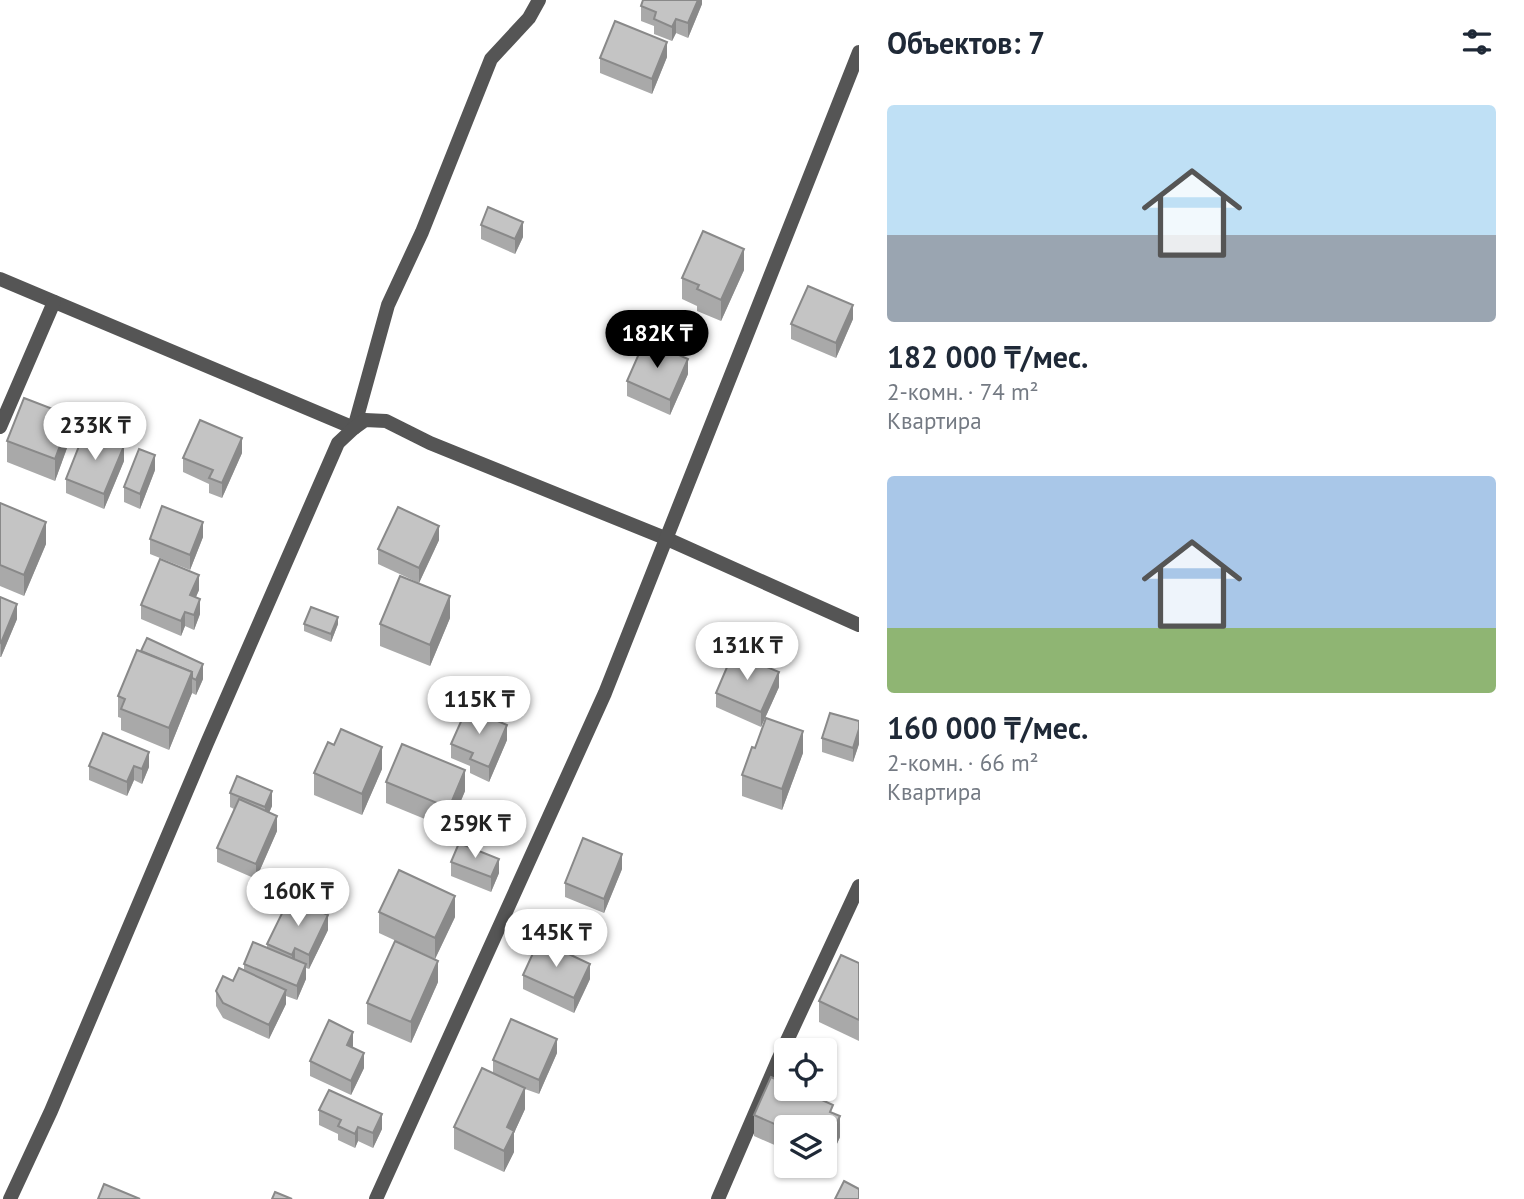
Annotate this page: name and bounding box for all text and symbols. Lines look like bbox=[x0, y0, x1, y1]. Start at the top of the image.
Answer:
text: Объектов: 7 bbox=[887, 23, 1045, 62]
icon: filters bbox=[1458, 23, 1496, 61]
icon: home bbox=[1129, 150, 1255, 276]
pin: 182K ₸ bbox=[600, 310, 714, 370]
text: 182K ₸ bbox=[621, 318, 693, 347]
text: 182 000 ₸/мес. bbox=[887, 337, 1088, 376]
text: 2-комн. · 74 m² bbox=[887, 377, 1039, 406]
pin: 233K ₸ bbox=[38, 402, 152, 462]
text: Квартира bbox=[887, 406, 982, 435]
text: 233K ₸ bbox=[59, 410, 131, 439]
icon: home bbox=[1129, 521, 1255, 647]
pin: 131K ₸ bbox=[690, 622, 804, 682]
text: 131K ₸ bbox=[711, 630, 783, 659]
pin: 115K ₸ bbox=[422, 676, 536, 736]
text: 115K ₸ bbox=[443, 684, 515, 713]
text: 160 000 ₸/мес. bbox=[887, 708, 1088, 747]
text: 2-комн. · 66 m² bbox=[887, 748, 1039, 777]
text: Квартира bbox=[887, 777, 982, 806]
pin: 259K ₸ bbox=[418, 800, 532, 860]
text: 259K ₸ bbox=[439, 808, 511, 837]
pin: 160K ₸ bbox=[241, 869, 355, 928]
text: 160K ₸ bbox=[262, 876, 334, 905]
pin: 145K ₸ bbox=[499, 909, 613, 969]
text: 145K ₸ bbox=[520, 917, 592, 946]
map controls bbox=[774, 1038, 837, 1178]
button: locate bbox=[774, 1038, 837, 1101]
button: layers bbox=[774, 1115, 837, 1178]

